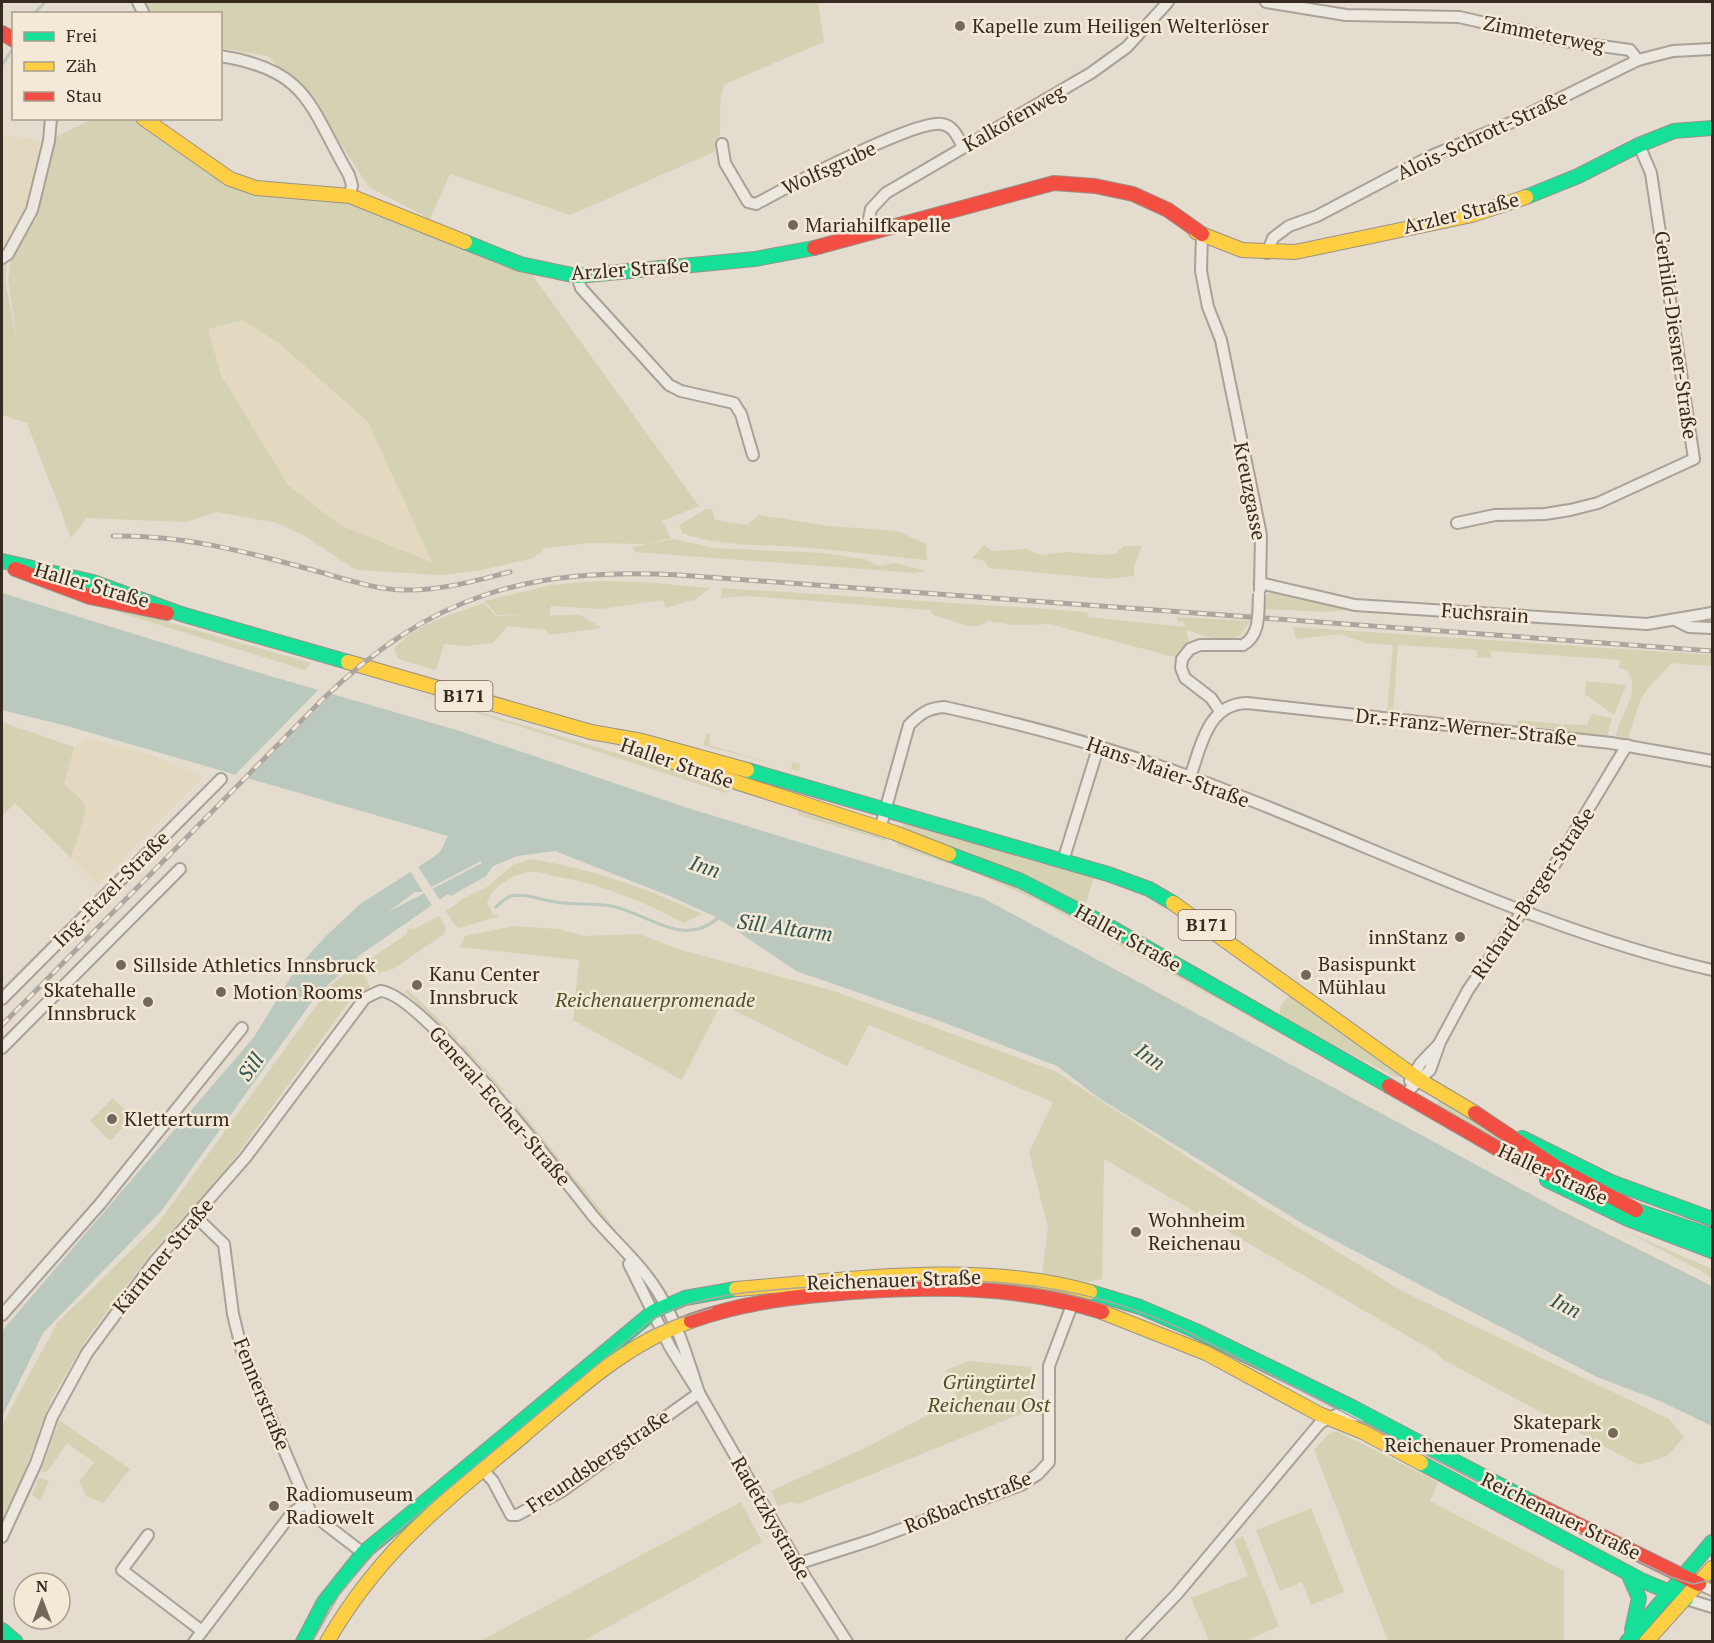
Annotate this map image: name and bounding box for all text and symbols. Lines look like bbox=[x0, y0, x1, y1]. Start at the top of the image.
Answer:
street label: Zimmeterweg bbox=[1481, 9, 1608, 59]
legend bbox=[12, 12, 222, 120]
place label: Kapelle zum Heiligen Welterlöser bbox=[972, 12, 1269, 39]
marker: Kapelle zum Heiligen Welterlöser bbox=[953, 19, 967, 33]
text: Frei bbox=[66, 23, 97, 47]
text: Zäh bbox=[66, 53, 97, 77]
street label: Kalkofenweg bbox=[958, 77, 1070, 158]
text: Stau bbox=[66, 83, 102, 107]
street label: Alois-Schrott-Straße bbox=[1392, 83, 1572, 186]
street label: Wolfsgrube bbox=[777, 134, 880, 201]
street label: Arzler Straße bbox=[1400, 185, 1522, 240]
place label: Mariahilfkapelle bbox=[805, 211, 951, 238]
marker: Mariahilfkapelle bbox=[786, 218, 800, 232]
street label: Gerhild-Diesner-Straße bbox=[1649, 229, 1704, 441]
street label: Arzler Straße bbox=[570, 251, 690, 286]
street label: Kreuzgasse bbox=[1228, 439, 1273, 542]
street label: Haller Straße bbox=[32, 555, 153, 614]
street label: Fuchsrain bbox=[1440, 596, 1530, 629]
road number: B171 bbox=[436, 681, 492, 711]
street label: Dr.-Franz-Werner-Straße bbox=[1354, 701, 1578, 752]
street label: Hans-Maier-Straße bbox=[1083, 730, 1253, 814]
street label: Haller Straße bbox=[617, 731, 737, 795]
street label: Richard-Berger-Straße bbox=[1465, 801, 1600, 984]
street label: Ing.-Etzel-Straße bbox=[47, 825, 175, 953]
water label: Inn bbox=[685, 848, 724, 884]
street label: Haller Straße bbox=[1070, 897, 1186, 978]
water label: Sill Altarm bbox=[735, 906, 835, 948]
road number: B171 bbox=[1178, 910, 1236, 940]
place label: innStanz bbox=[1368, 923, 1448, 950]
marker: innStanz bbox=[1453, 930, 1467, 944]
place label: Basispunkt Mühlau bbox=[1318, 950, 1417, 1000]
place label: Sillside Athletics Innsbruck bbox=[133, 951, 376, 978]
marker: Sillside Athletics Innsbruck bbox=[114, 958, 128, 972]
place label: Kanu Center Innsbruck bbox=[429, 960, 540, 1010]
marker: Basispunkt Mühlau bbox=[1299, 968, 1313, 982]
place label: Skatehalle Innsbruck bbox=[43, 976, 137, 1026]
place label: Motion Rooms bbox=[233, 978, 363, 1005]
marker: Kanu Center Innsbruck bbox=[410, 978, 424, 992]
marker: Motion Rooms bbox=[214, 985, 228, 999]
park label: Reichenauerpromenade bbox=[554, 986, 755, 1013]
marker: Skatehalle Innsbruck bbox=[141, 995, 155, 1009]
street label: General-Eccher-Straße bbox=[423, 1020, 577, 1191]
water label: Inn bbox=[1129, 1035, 1171, 1076]
water label: Sill bbox=[230, 1047, 270, 1086]
place label: Kletterturm bbox=[124, 1105, 229, 1132]
marker: Kletterturm bbox=[105, 1112, 119, 1126]
street label: Haller Straße bbox=[1494, 1136, 1612, 1211]
street label: Kärntner Straße bbox=[106, 1192, 219, 1319]
place label: Wohnheim Reichenau bbox=[1148, 1206, 1245, 1256]
marker: Wohnheim Reichenau bbox=[1129, 1225, 1143, 1239]
street label: Reichenauer Straße bbox=[806, 1263, 982, 1296]
water label: Inn bbox=[1546, 1285, 1586, 1324]
street label: Fennerstraße bbox=[228, 1334, 297, 1454]
park label: Grüngürtel Reichenau Ost bbox=[927, 1368, 1052, 1418]
street label: Freundsbergstraße bbox=[521, 1403, 675, 1519]
place label: Skatepark Reichenauer Promenade bbox=[1384, 1408, 1602, 1458]
marker: Skatepark Reichenauer Promenade bbox=[1606, 1426, 1620, 1440]
street label: Radetzkystraße bbox=[725, 1451, 818, 1584]
street label: Roßbachstraße bbox=[900, 1464, 1035, 1539]
street label: Reichenauer Straße bbox=[1477, 1465, 1646, 1566]
place label: Radiomuseum Radiowelt bbox=[286, 1480, 413, 1530]
marker: Radiomuseum Radiowelt bbox=[267, 1499, 281, 1513]
north arrow bbox=[12, 1571, 72, 1631]
text: N bbox=[36, 1575, 48, 1597]

